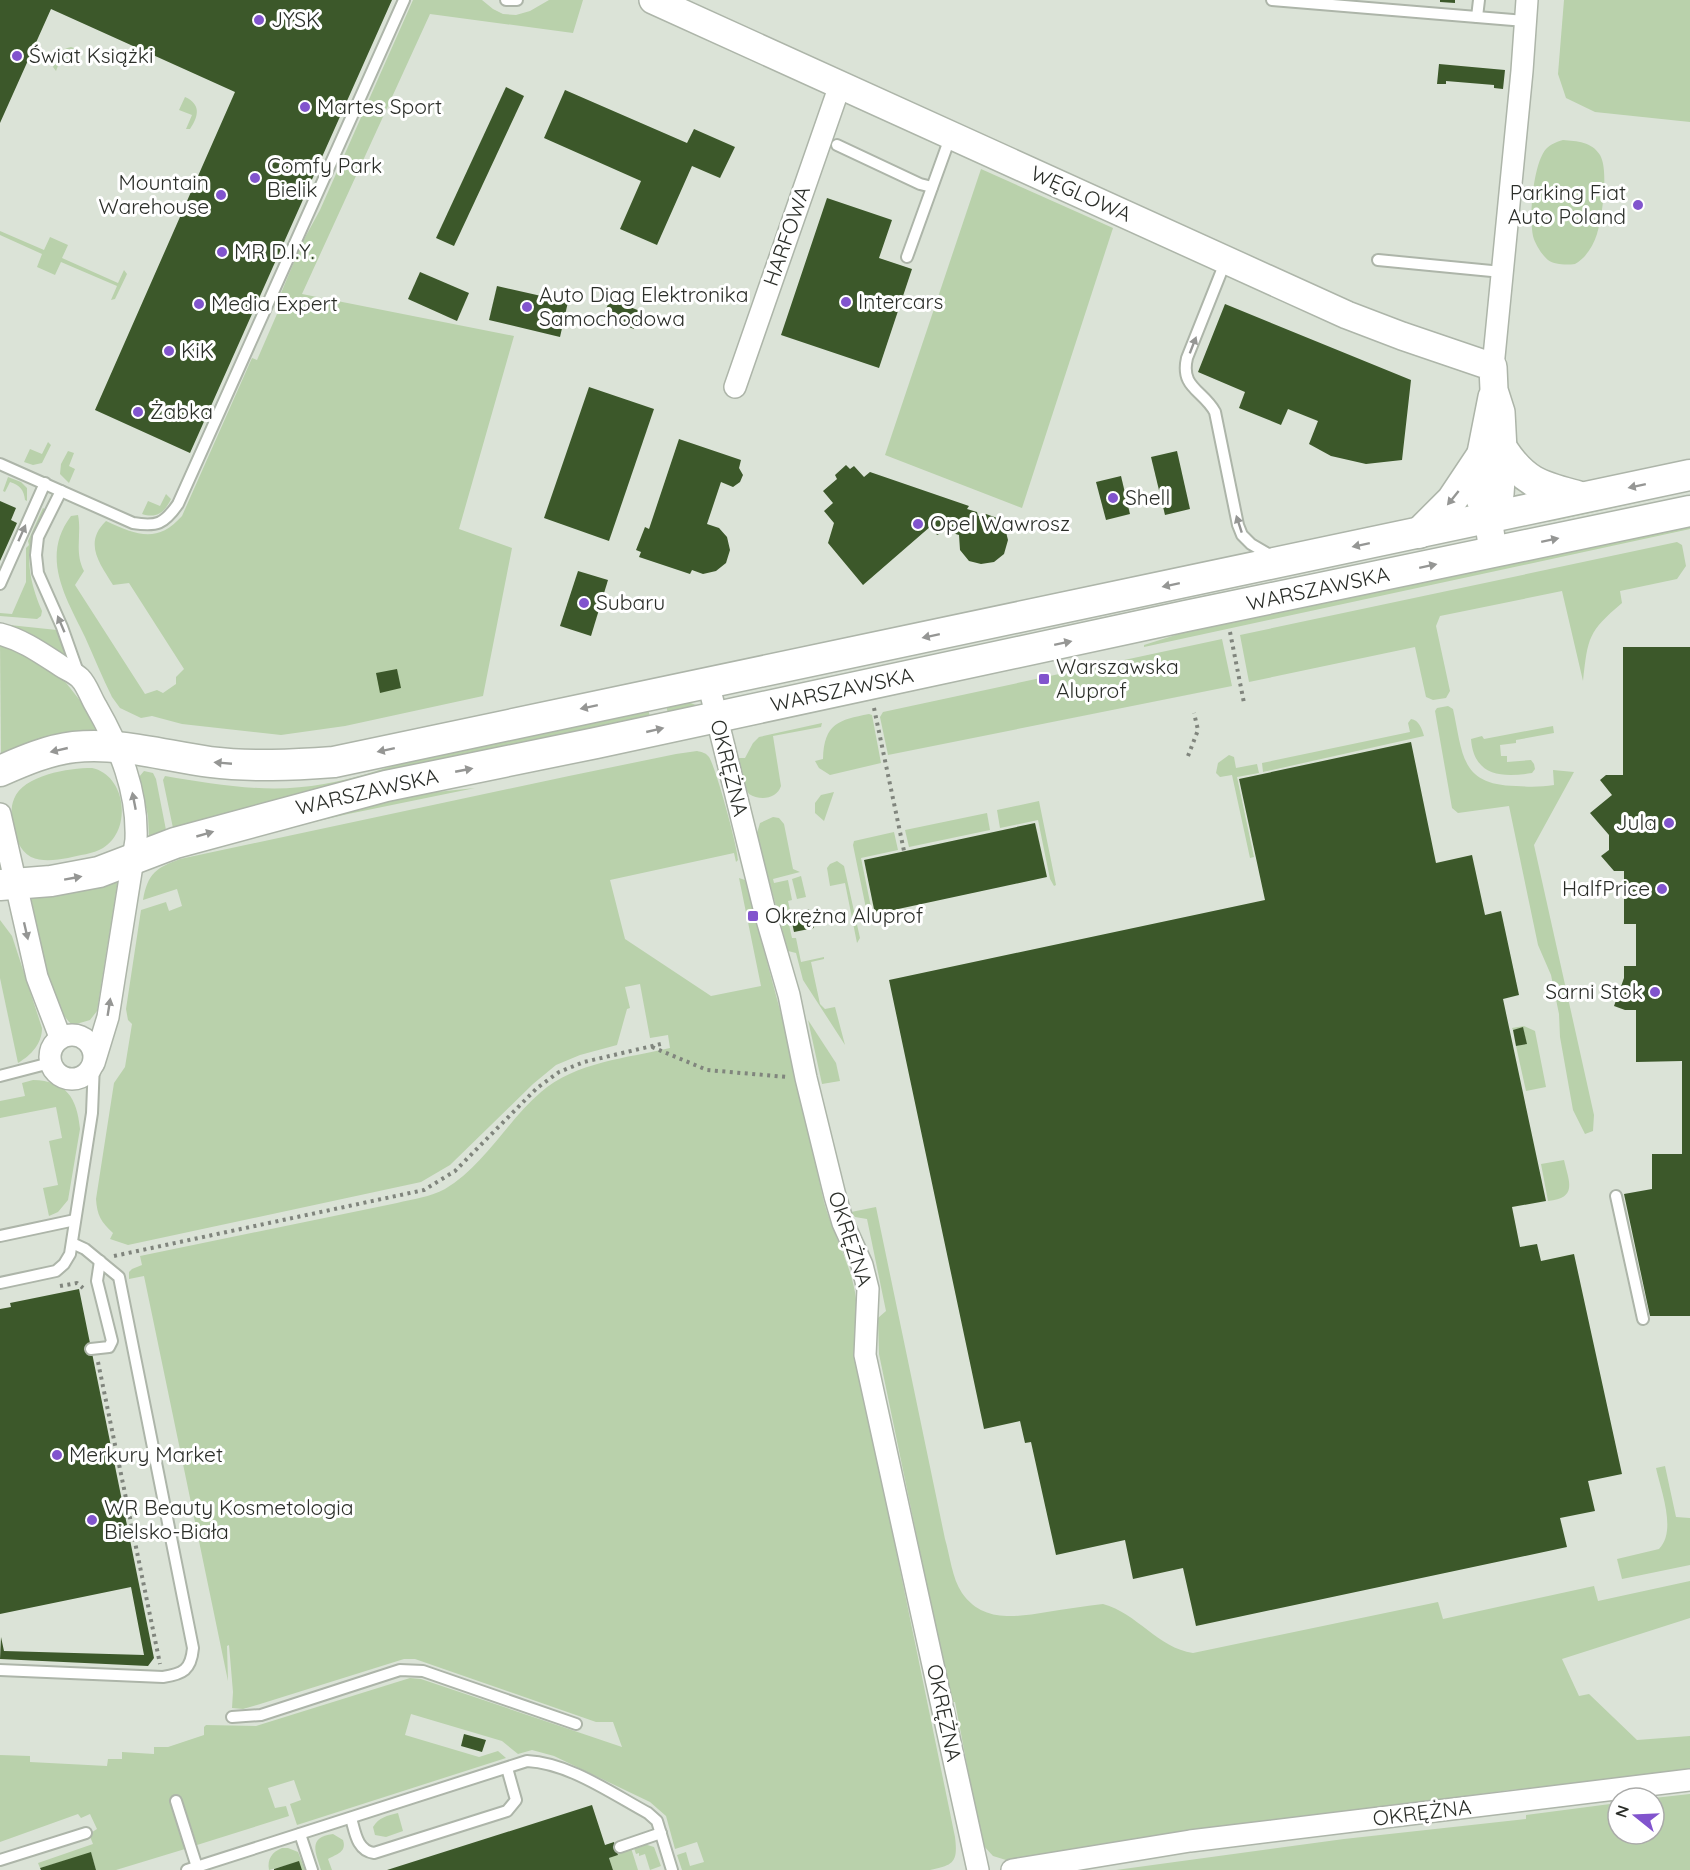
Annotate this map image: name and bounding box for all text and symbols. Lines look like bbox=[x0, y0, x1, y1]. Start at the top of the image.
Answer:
place label: JYSK bbox=[271, 6, 320, 32]
marker: JYSK bbox=[252, 13, 266, 27]
place label: Świat Książki bbox=[29, 42, 154, 68]
marker: Świat Książki bbox=[10, 49, 24, 63]
place label: Martes Sport bbox=[317, 93, 442, 119]
marker: Martes Sport bbox=[298, 100, 312, 114]
place label: Comfy Park Bielik bbox=[267, 152, 382, 202]
street label: WĘGLOWA bbox=[1027, 159, 1136, 227]
place label: Mountain Warehouse bbox=[98, 169, 209, 219]
marker: Comfy Park Bielik bbox=[248, 171, 262, 185]
place label: Parking Fiat Auto Poland bbox=[1508, 179, 1626, 229]
street label: HARFOWA bbox=[757, 182, 815, 289]
marker: Mountain Warehouse bbox=[214, 188, 228, 202]
marker: Parking Fiat Auto Poland bbox=[1631, 198, 1645, 212]
place label: MR D.I.Y. bbox=[234, 238, 315, 264]
marker: MR D.I.Y. bbox=[215, 245, 229, 259]
place label: Auto Diag Elektronika Samochodowa bbox=[539, 281, 749, 331]
place label: Intercars bbox=[858, 288, 943, 314]
place label: Media Expert bbox=[211, 290, 338, 316]
marker: Intercars bbox=[839, 295, 853, 309]
marker: Media Expert bbox=[192, 297, 206, 311]
marker: Auto Diag Elektronika Samochodowa bbox=[520, 300, 534, 314]
one-way arrow bbox=[1188, 335, 1198, 353]
place label: KiK bbox=[181, 337, 214, 363]
marker: KiK bbox=[162, 344, 176, 358]
place label: Żabka bbox=[150, 398, 213, 424]
marker: Żabka bbox=[131, 405, 145, 419]
one-way arrow bbox=[1627, 482, 1646, 491]
place label: Shell bbox=[1125, 484, 1170, 510]
one-way arrow bbox=[1446, 490, 1459, 506]
marker: Shell bbox=[1106, 491, 1120, 505]
place label: Opel Wawrosz bbox=[930, 510, 1070, 536]
one-way arrow bbox=[1234, 515, 1243, 533]
marker: Opel Wawrosz bbox=[911, 517, 925, 531]
one-way arrow bbox=[18, 525, 27, 542]
one-way arrow bbox=[1541, 535, 1560, 544]
one-way arrow bbox=[1352, 541, 1371, 550]
street label: WARSZAWSKA bbox=[1244, 560, 1392, 616]
one-way arrow bbox=[1419, 560, 1437, 570]
one-way arrow bbox=[1161, 581, 1180, 590]
place label: Subaru bbox=[596, 589, 665, 615]
marker: Subaru bbox=[577, 596, 591, 610]
one-way arrow bbox=[56, 615, 65, 632]
one-way arrow bbox=[921, 632, 940, 641]
one-way arrow bbox=[1053, 638, 1072, 648]
place label: Warszawska Aluprof bbox=[1056, 653, 1179, 703]
street label: WARSZAWSKA bbox=[768, 661, 916, 717]
marker: Warszawska Aluprof bbox=[1037, 672, 1051, 686]
one-way arrow bbox=[580, 703, 599, 712]
street label: OKRĘŻNA bbox=[705, 717, 755, 819]
one-way arrow bbox=[646, 725, 665, 734]
one-way arrow bbox=[49, 746, 68, 755]
one-way arrow bbox=[376, 746, 395, 756]
one-way arrow bbox=[213, 758, 232, 768]
street label: WARSZAWSKA bbox=[293, 762, 441, 820]
one-way arrow bbox=[455, 765, 474, 774]
one-way arrow bbox=[129, 791, 138, 810]
place label: Jula bbox=[1615, 809, 1657, 835]
marker: Jula bbox=[1662, 816, 1676, 830]
one-way arrow bbox=[196, 829, 214, 838]
one-way arrow bbox=[63, 873, 82, 882]
place label: HalfPrice bbox=[1562, 875, 1650, 901]
marker: HalfPrice bbox=[1655, 882, 1669, 896]
place label: Okrężna Aluprof bbox=[765, 902, 924, 928]
marker: Okrężna Aluprof bbox=[746, 909, 760, 923]
one-way arrow bbox=[21, 922, 31, 940]
place label: Sarni Stok bbox=[1545, 978, 1643, 1004]
marker: Sarni Stok bbox=[1648, 985, 1662, 999]
one-way arrow bbox=[105, 997, 114, 1016]
street label: OKRĘŻNA bbox=[823, 1188, 879, 1290]
place label: Merkury Market bbox=[69, 1441, 223, 1467]
marker: Merkury Market bbox=[50, 1448, 64, 1462]
place label: WR Beauty Kosmetologia Bielsko-Biała bbox=[104, 1494, 354, 1544]
marker: WR Beauty Kosmetologia Bielsko-Biała bbox=[85, 1513, 99, 1527]
street label: OKRĘŻNA bbox=[922, 1662, 968, 1764]
north arrow bbox=[1606, 1786, 1666, 1846]
street label: OKRĘŻNA bbox=[1371, 1793, 1473, 1831]
text: N bbox=[1610, 1803, 1633, 1820]

